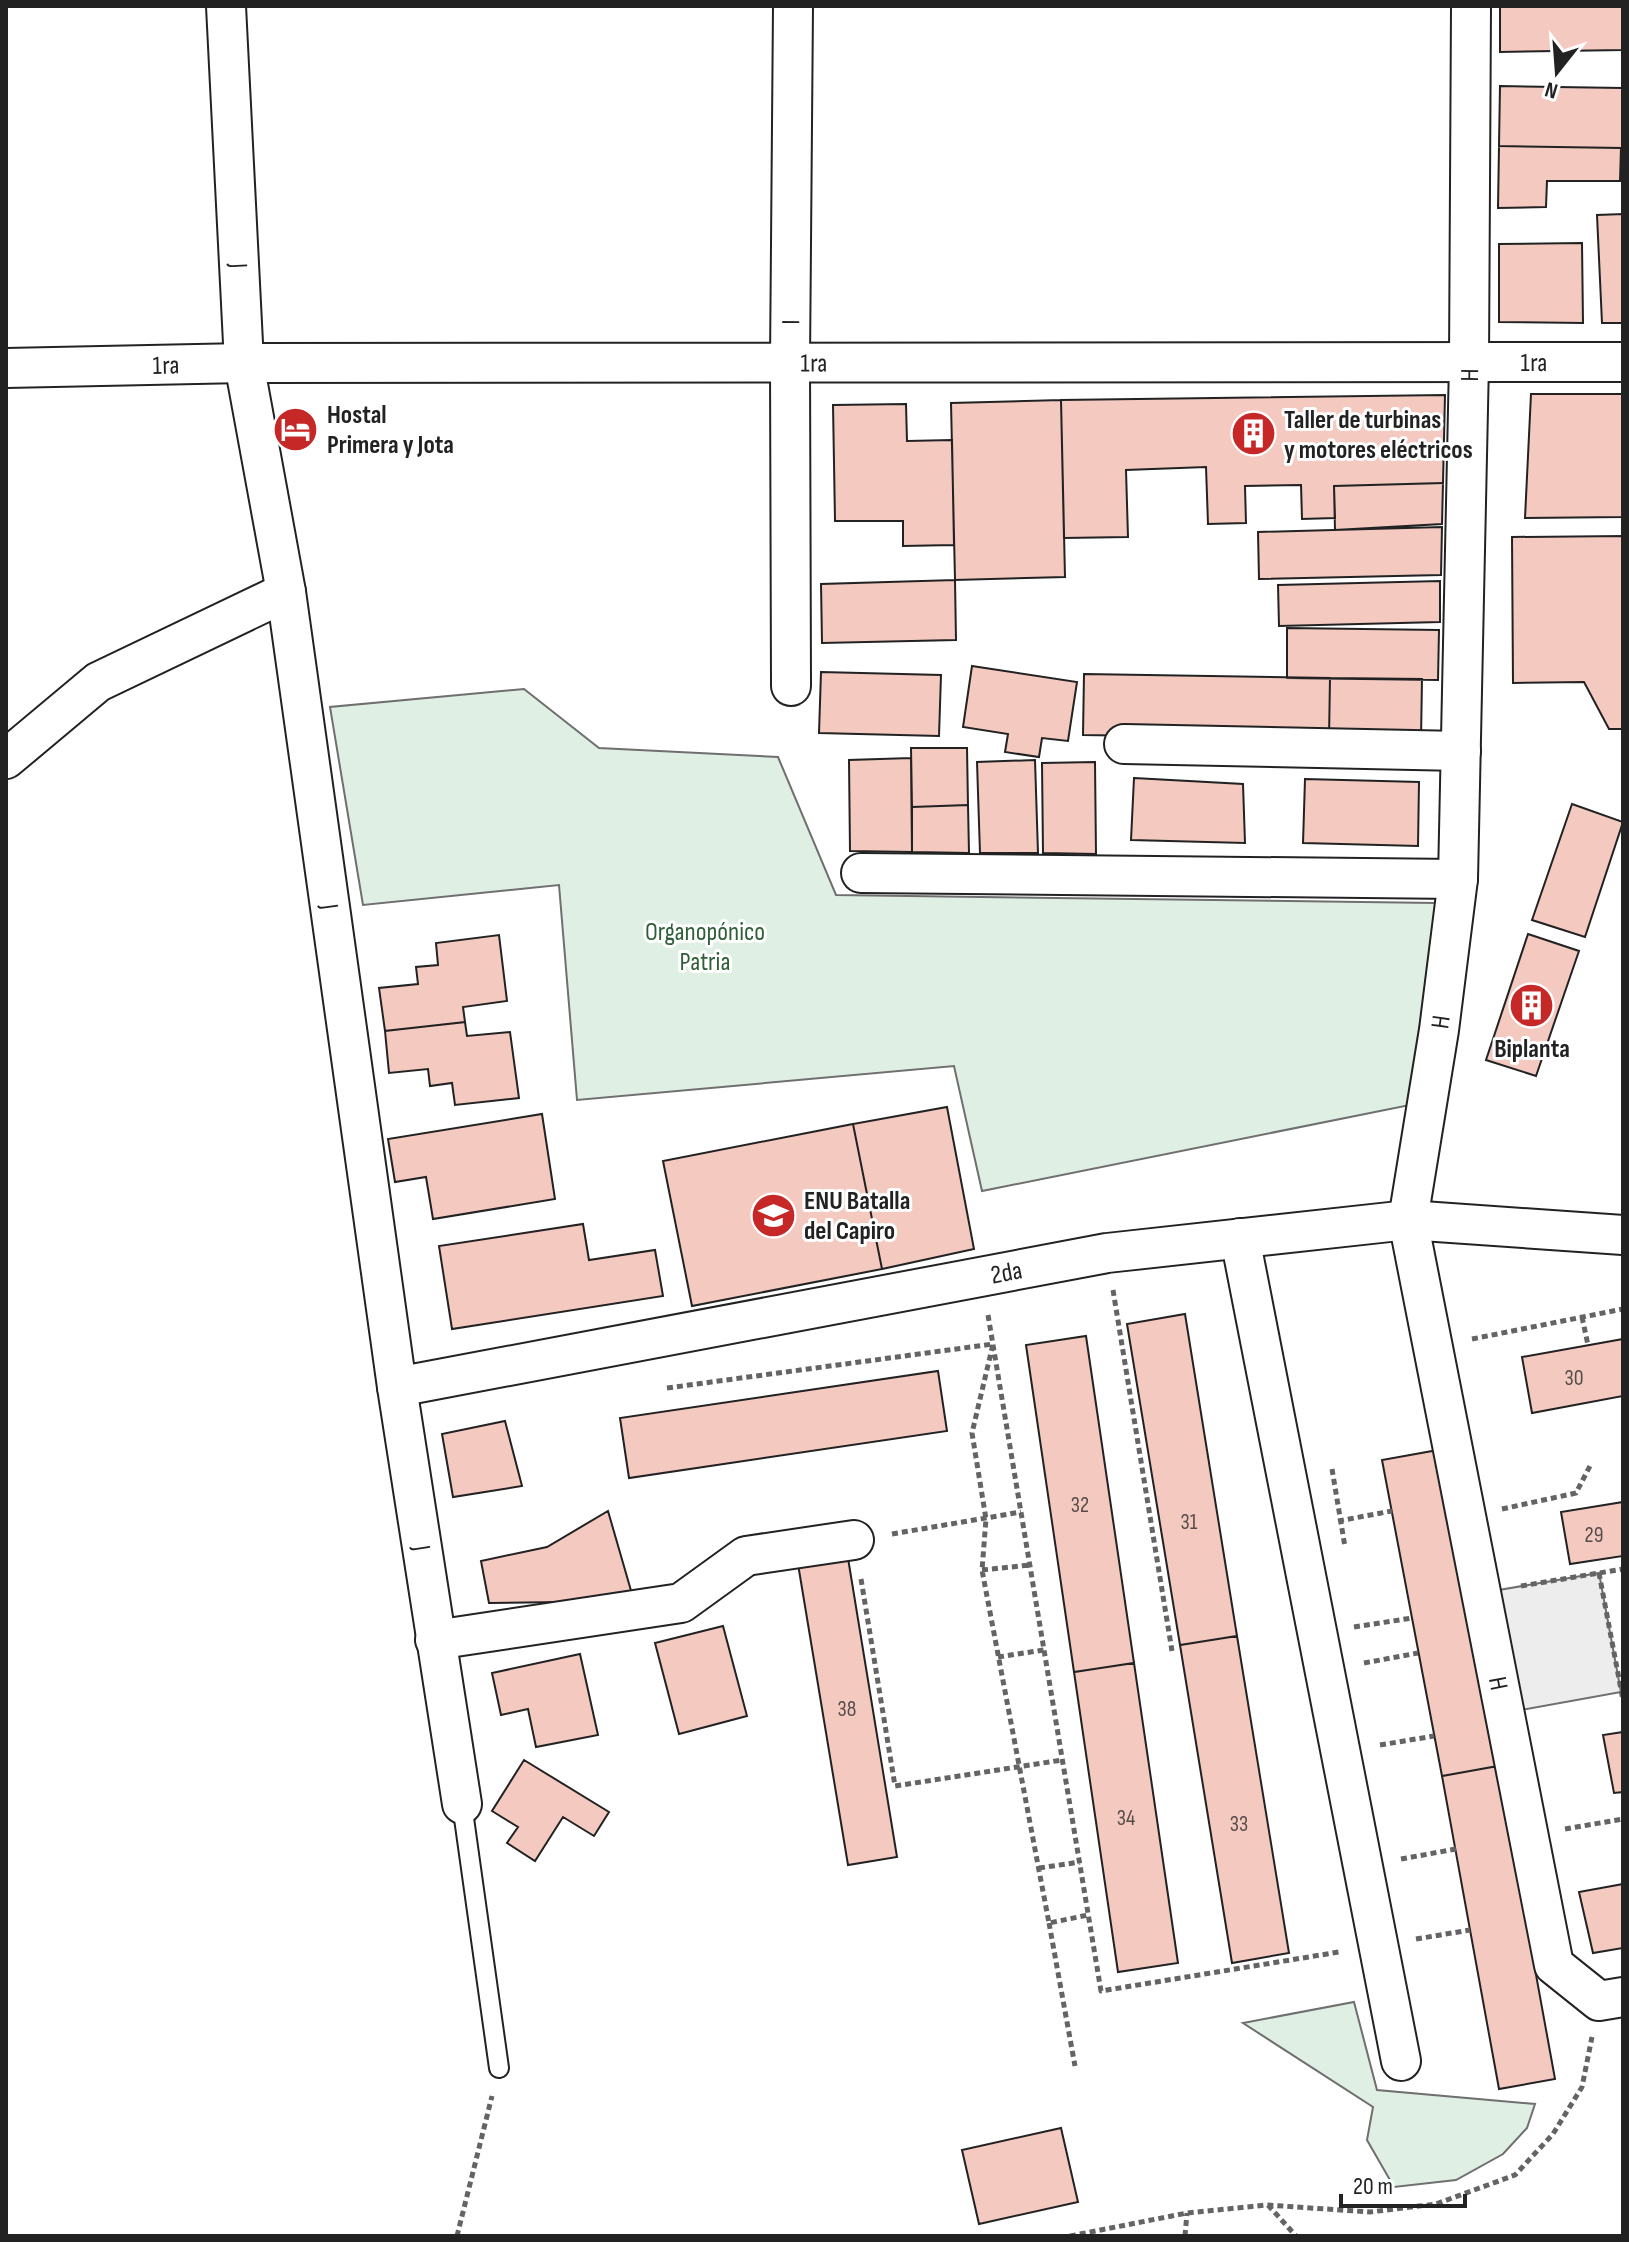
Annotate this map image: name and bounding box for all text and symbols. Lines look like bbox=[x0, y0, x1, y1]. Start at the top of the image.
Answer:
north arrow bbox=[1517, 32, 1597, 112]
text: N bbox=[1542, 75, 1561, 104]
street label: J bbox=[222, 261, 253, 269]
street label: I bbox=[776, 319, 807, 325]
street label: 1ra bbox=[1520, 348, 1547, 379]
street label: 1ra bbox=[800, 349, 827, 380]
street label: 1ra bbox=[152, 350, 180, 382]
street label: H bbox=[1455, 368, 1486, 382]
place label: Hostal Primera y Jota bbox=[327, 400, 454, 461]
hotel icon: Hostal Primera y Jota bbox=[272, 405, 320, 453]
place label: Taller de turbinas y motores eléctricos bbox=[1284, 405, 1473, 466]
building icon: Taller de turbinas y motores eléctricos bbox=[1229, 410, 1277, 458]
street label: J bbox=[313, 901, 344, 912]
park label: Organopónico Patria bbox=[645, 917, 765, 978]
building icon: Biplanta bbox=[1508, 981, 1556, 1029]
street label: H bbox=[1425, 1014, 1458, 1031]
place label: Biplanta bbox=[1494, 1034, 1570, 1065]
place label: ENU Batalla del Capiro bbox=[804, 1186, 910, 1247]
school or university icon: ENU Batalla del Capiro bbox=[749, 1191, 797, 1239]
street label: 2da bbox=[988, 1255, 1025, 1292]
house number: 30 bbox=[1564, 1365, 1584, 1392]
house number: 32 bbox=[1071, 1492, 1089, 1519]
house number: 31 bbox=[1181, 1509, 1198, 1536]
house number: 29 bbox=[1585, 1522, 1603, 1549]
street label: J bbox=[405, 1542, 436, 1553]
street label: H bbox=[1481, 1674, 1514, 1693]
house number: 38 bbox=[838, 1696, 856, 1723]
house number: 34 bbox=[1117, 1805, 1135, 1832]
house number: 33 bbox=[1230, 1811, 1248, 1838]
scale bar bbox=[1341, 2158, 1465, 2208]
text: 20 m bbox=[1353, 2172, 1393, 2201]

